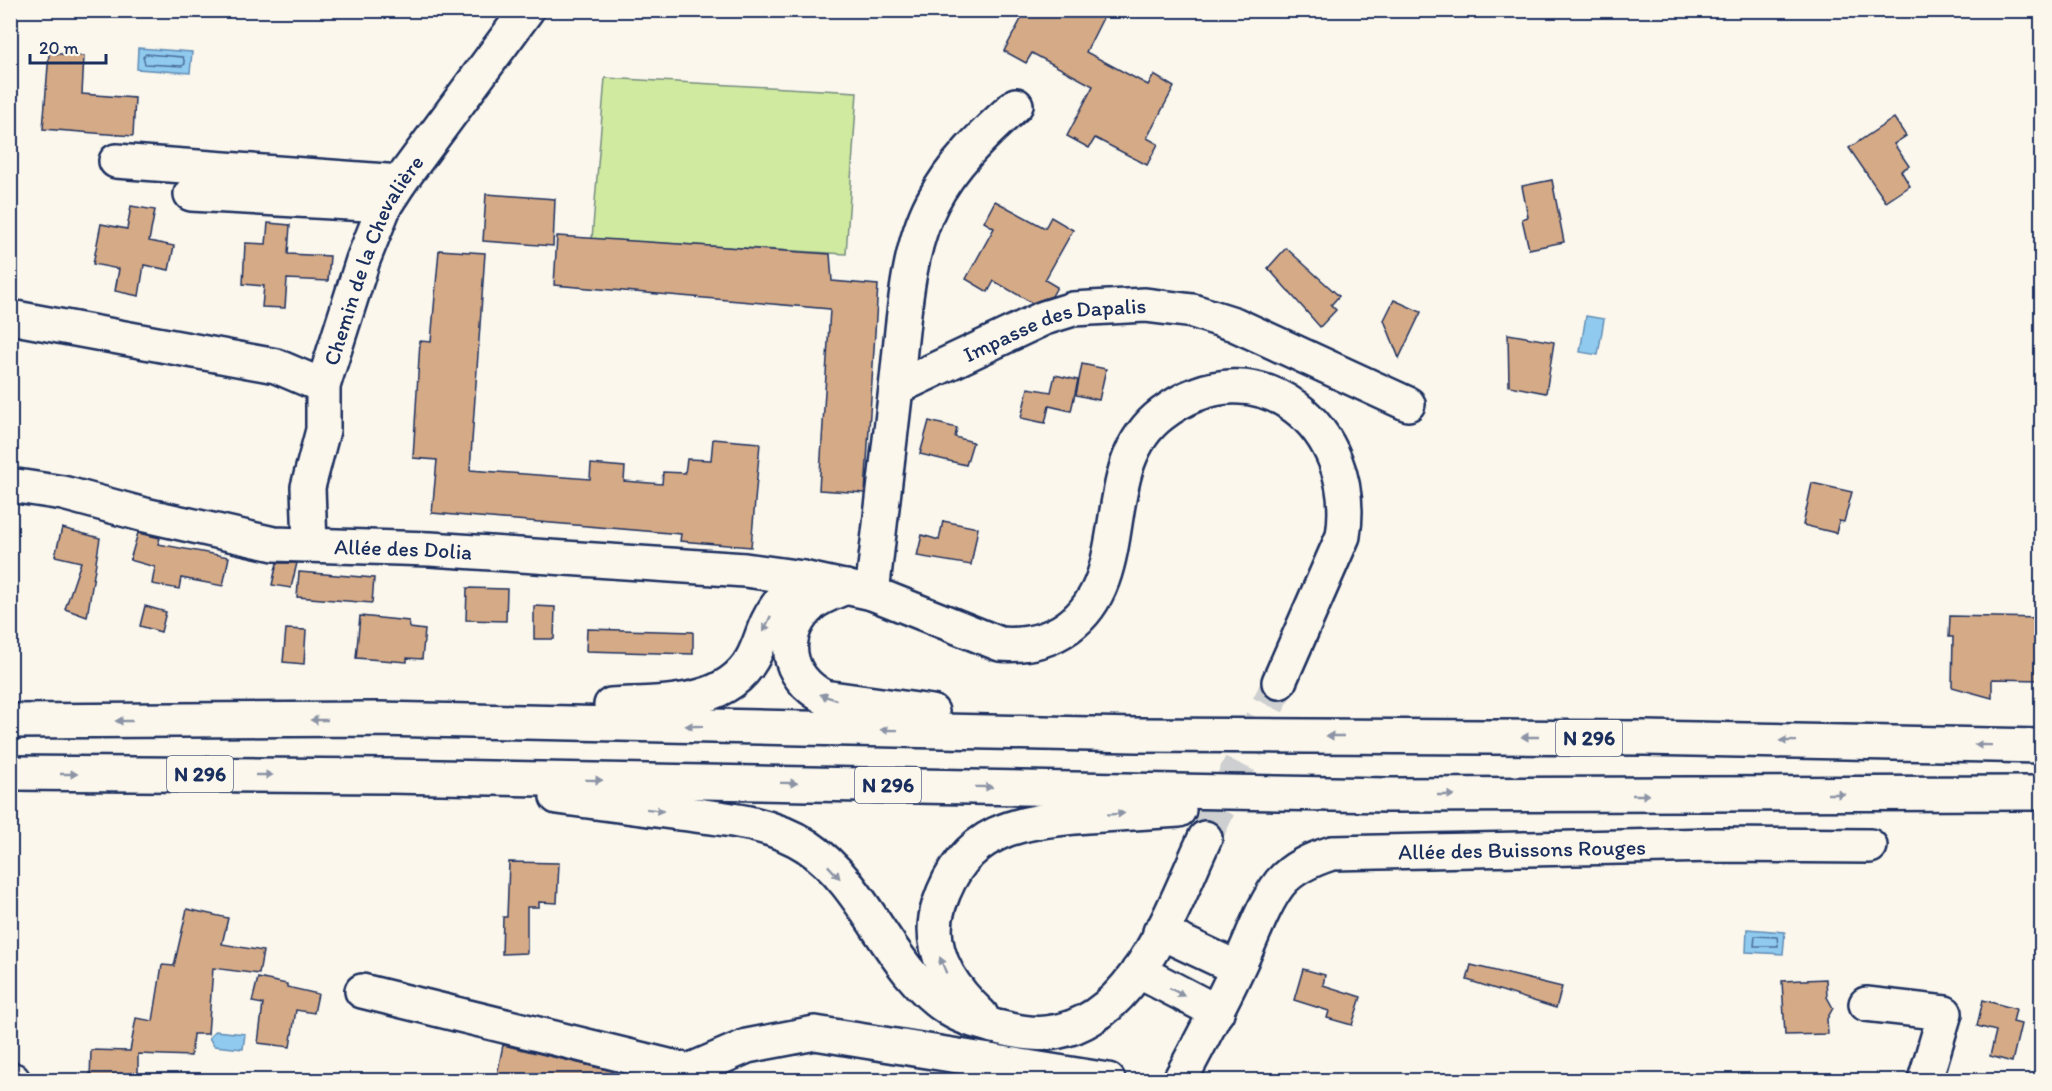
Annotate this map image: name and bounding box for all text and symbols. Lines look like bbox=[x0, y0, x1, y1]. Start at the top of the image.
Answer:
scale bar bbox=[30, 27, 106, 65]
text: 20 m bbox=[39, 37, 79, 59]
street label: Chemin de la Chevalière bbox=[317, 150, 430, 369]
street label: Impasse des Dapalis bbox=[959, 292, 1147, 368]
street label: Allée des Dolia bbox=[334, 533, 473, 566]
one-way arrow bbox=[763, 616, 772, 633]
one-way arrow bbox=[819, 692, 837, 702]
one-way arrow bbox=[309, 715, 328, 725]
one-way arrow bbox=[114, 716, 133, 726]
road number: N 296 bbox=[1556, 720, 1622, 756]
one-way arrow bbox=[684, 721, 703, 731]
one-way arrow bbox=[879, 725, 898, 735]
one-way arrow bbox=[1326, 731, 1345, 741]
one-way arrow bbox=[1521, 732, 1540, 742]
one-way arrow bbox=[1779, 736, 1798, 745]
one-way arrow bbox=[1974, 740, 1993, 749]
road number: N 296 bbox=[167, 756, 233, 792]
road number: N 296 bbox=[855, 767, 921, 803]
one-way arrow bbox=[59, 769, 78, 779]
one-way arrow bbox=[254, 770, 273, 780]
one-way arrow bbox=[585, 775, 604, 784]
one-way arrow bbox=[780, 779, 799, 788]
one-way arrow bbox=[975, 782, 994, 792]
one-way arrow bbox=[1826, 789, 1845, 799]
one-way arrow bbox=[1436, 790, 1455, 800]
one-way arrow bbox=[1631, 790, 1650, 800]
one-way arrow bbox=[646, 805, 665, 814]
one-way arrow bbox=[1107, 810, 1126, 819]
street label: Allée des Buissons Rouges bbox=[1398, 833, 1646, 866]
one-way arrow bbox=[827, 864, 840, 879]
one-way arrow bbox=[938, 956, 947, 974]
one-way arrow bbox=[1169, 987, 1186, 996]

